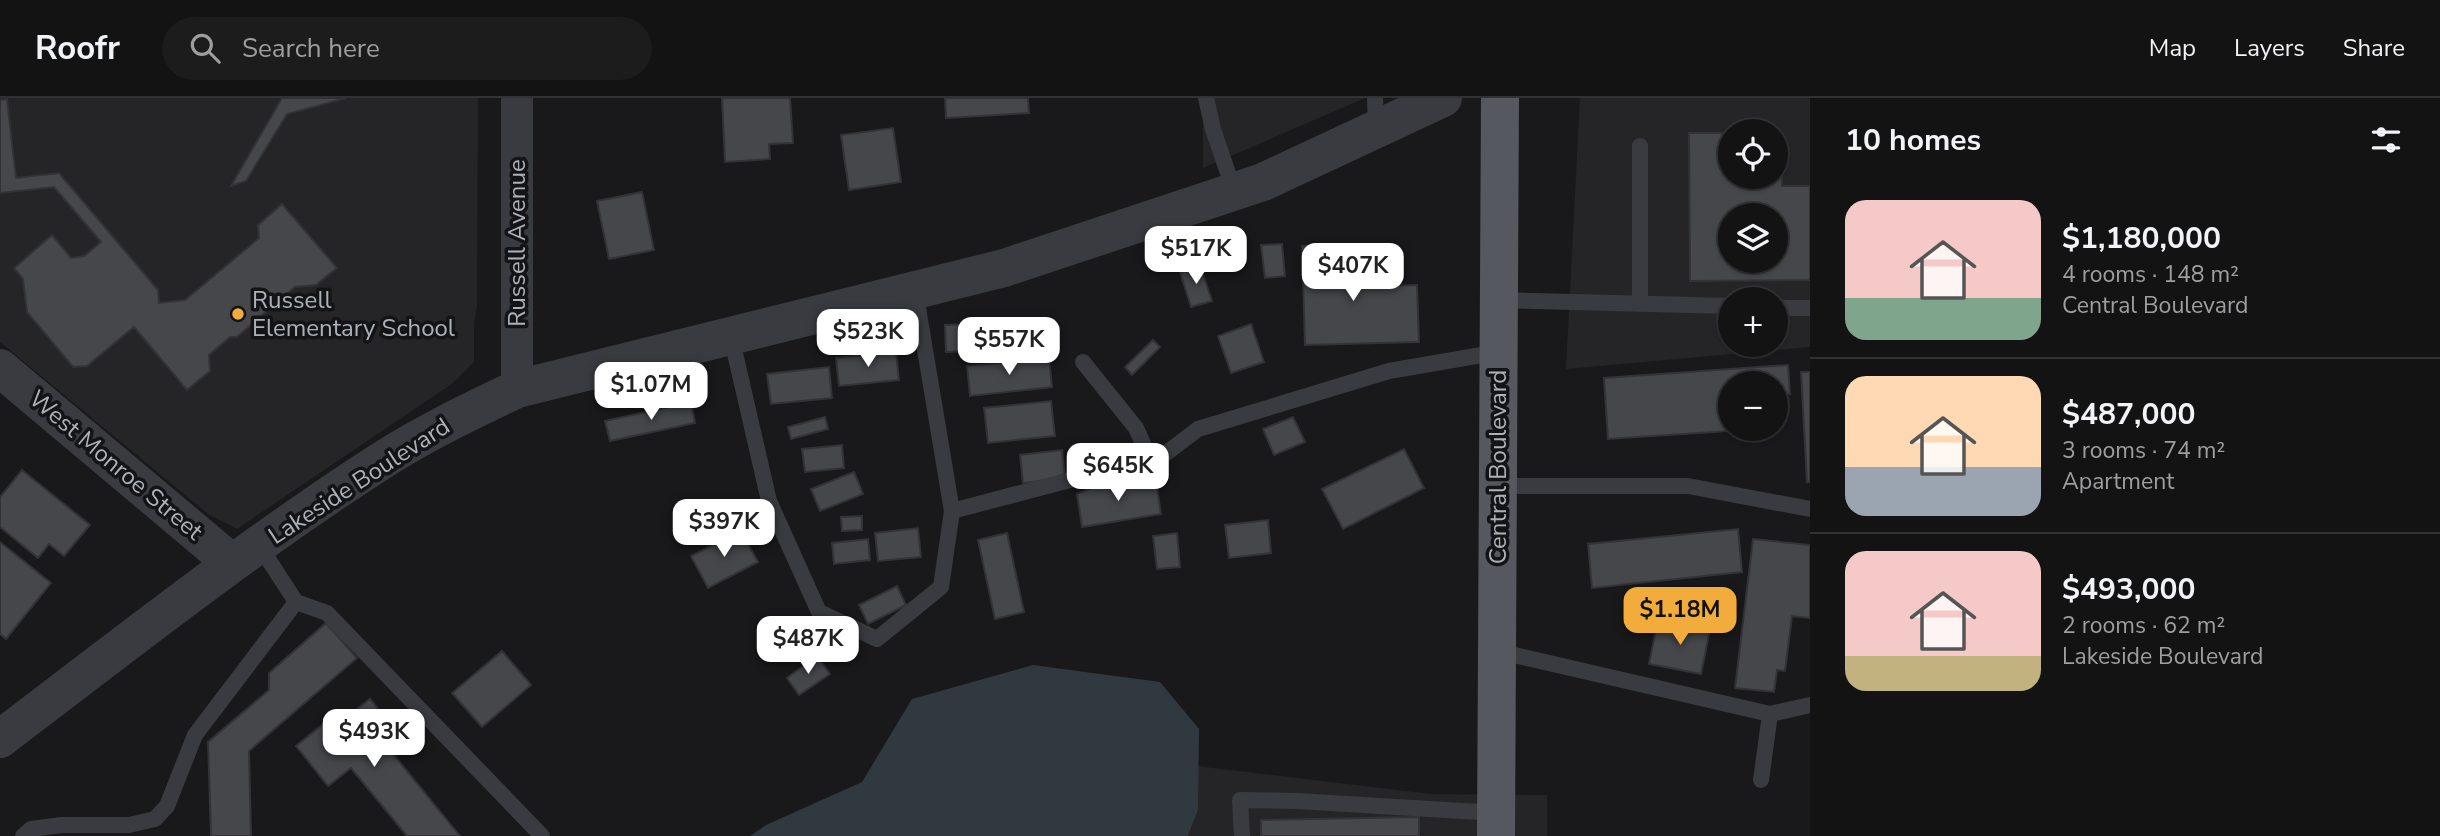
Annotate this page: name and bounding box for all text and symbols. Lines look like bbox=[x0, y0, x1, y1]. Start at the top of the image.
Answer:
search box bbox=[162, 17, 652, 80]
text: Roofr bbox=[35, 26, 120, 71]
icon: search bbox=[186, 29, 224, 67]
text: Search here bbox=[242, 31, 380, 66]
text: Map bbox=[2149, 32, 2196, 64]
text: Layers bbox=[2234, 32, 2305, 64]
text: Share bbox=[2343, 32, 2405, 64]
map controls bbox=[1718, 119, 1788, 441]
button: locate bbox=[1718, 119, 1788, 189]
text: 10 homes bbox=[1845, 120, 1981, 161]
icon: filters bbox=[2367, 121, 2405, 159]
street label: Russell Avenue bbox=[501, 159, 533, 327]
button: layers bbox=[1718, 203, 1788, 273]
text: $1,180,000 bbox=[2062, 218, 2221, 259]
pin: $517K bbox=[1147, 226, 1245, 286]
icon: home bbox=[1901, 228, 1985, 312]
text: $517K bbox=[1161, 233, 1231, 264]
pin: $407K bbox=[1304, 244, 1402, 303]
text: $407K bbox=[1318, 250, 1388, 281]
text: 4 rooms · 148 m² bbox=[2062, 259, 2239, 290]
place label: Russell Elementary School bbox=[252, 284, 455, 344]
button: + bbox=[1718, 287, 1788, 357]
text: Central Boulevard bbox=[2062, 290, 2248, 321]
marker: Russell Elementary School bbox=[230, 306, 246, 322]
pin: $523K bbox=[819, 310, 917, 369]
text: $523K bbox=[833, 316, 903, 347]
pin: $557K bbox=[960, 317, 1058, 377]
text: $557K bbox=[974, 324, 1044, 355]
pin: $1.07M bbox=[594, 362, 708, 422]
text: $1.07M bbox=[611, 369, 691, 400]
street label: Central Boulevard bbox=[1482, 370, 1514, 564]
button: − bbox=[1718, 371, 1788, 441]
street label: West Monroe Street bbox=[22, 383, 210, 548]
text: $487,000 bbox=[2062, 394, 2195, 435]
icon: home bbox=[1901, 404, 1985, 488]
street label: Lakeside Boulevard bbox=[262, 410, 456, 552]
text: 3 rooms · 74 m² bbox=[2062, 435, 2225, 466]
pin: $645K bbox=[1069, 444, 1167, 503]
text: $645K bbox=[1083, 450, 1153, 481]
text: Apartment bbox=[2062, 466, 2174, 497]
pin: $397K bbox=[675, 500, 773, 559]
text: $397K bbox=[689, 506, 759, 537]
text: $493,000 bbox=[2062, 569, 2195, 610]
icon: home bbox=[1901, 579, 1985, 663]
pin: $1.18M bbox=[1623, 588, 1737, 647]
text: $1.18M bbox=[1640, 594, 1720, 625]
text: 2 rooms · 62 m² bbox=[2062, 610, 2225, 641]
pin: $487K bbox=[759, 616, 857, 676]
text: $487K bbox=[773, 623, 843, 654]
text: Lakeside Boulevard bbox=[2062, 641, 2263, 672]
pin: $493K bbox=[325, 710, 423, 769]
text: $493K bbox=[339, 716, 409, 747]

